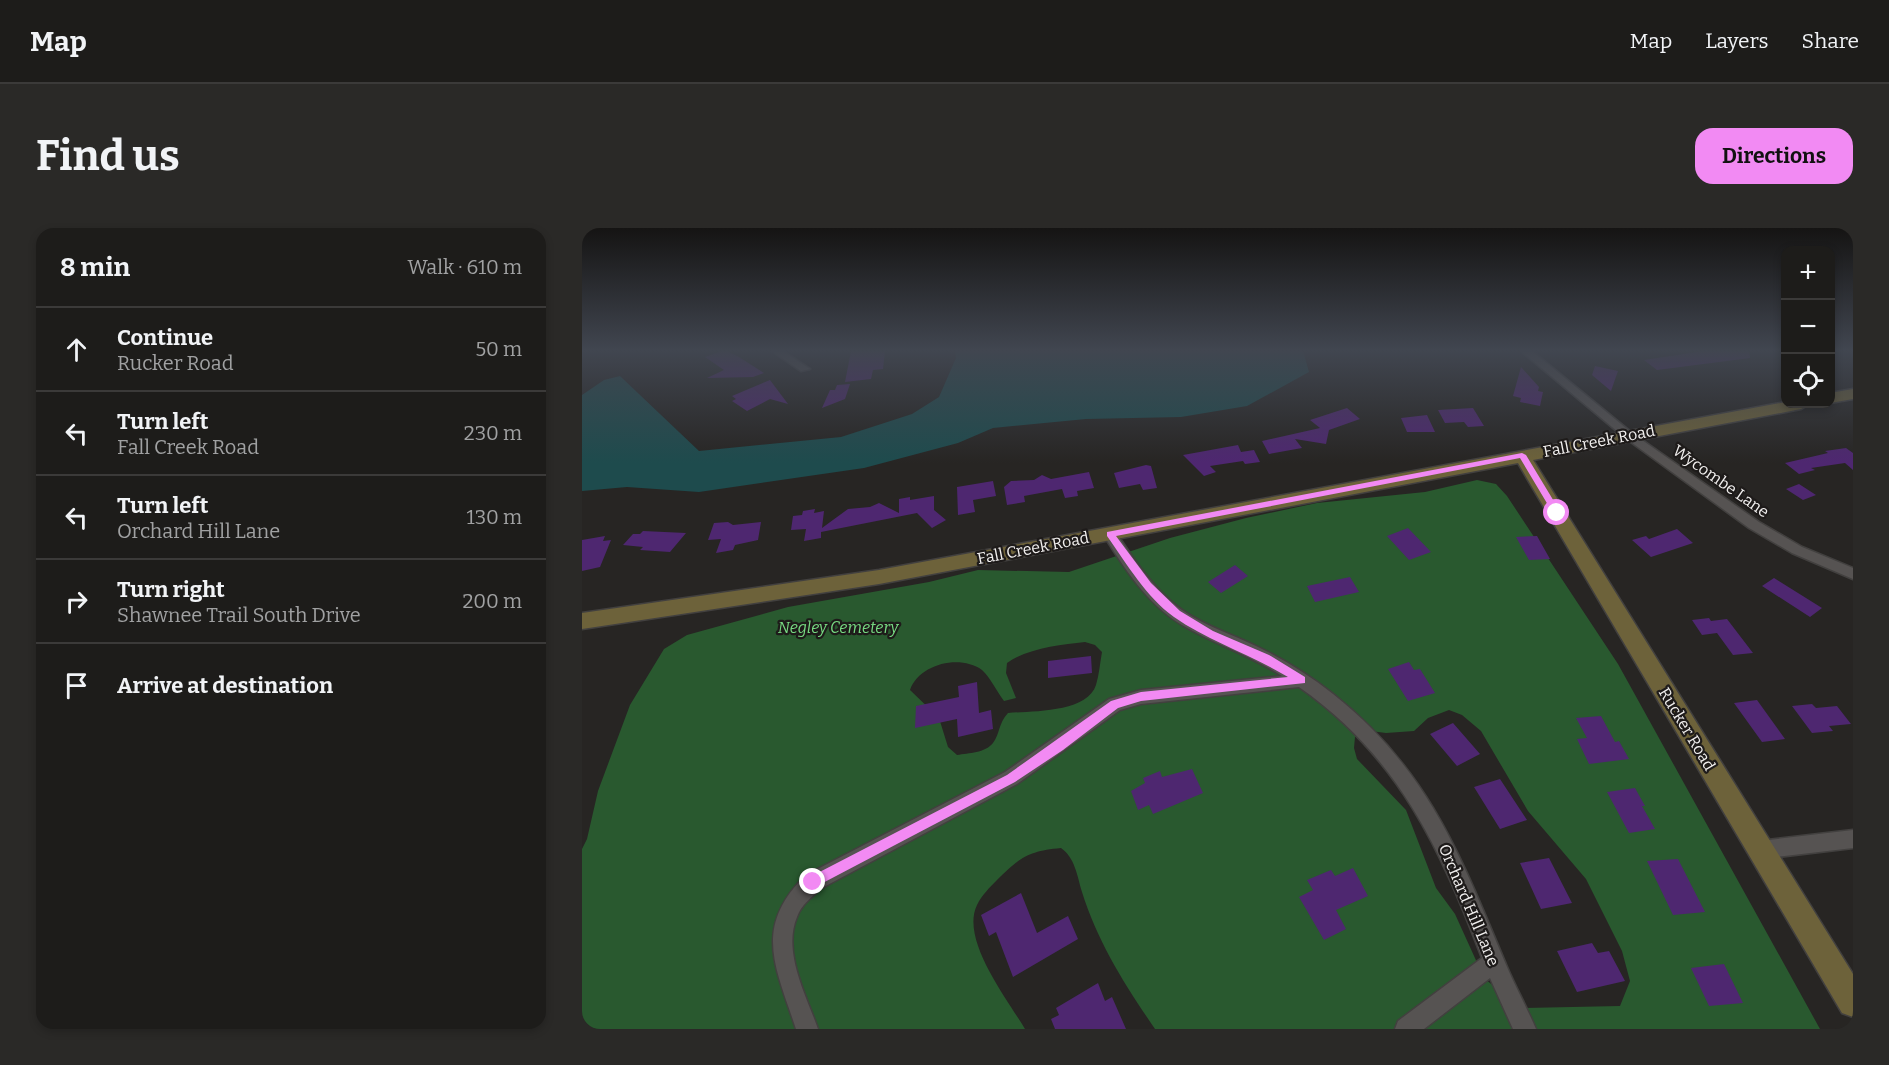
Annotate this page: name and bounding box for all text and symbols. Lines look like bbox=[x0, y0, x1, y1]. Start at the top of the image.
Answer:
text: Map bbox=[30, 25, 87, 58]
text: Map bbox=[1630, 28, 1672, 54]
text: Layers bbox=[1705, 28, 1769, 54]
text: Share bbox=[1802, 28, 1859, 54]
button: Directions bbox=[1695, 128, 1853, 184]
text: Find us bbox=[36, 131, 180, 181]
map controls bbox=[1781, 246, 1835, 408]
button: + bbox=[1781, 246, 1835, 300]
text: 8 min bbox=[60, 252, 130, 283]
text: Walk · 610 m bbox=[407, 255, 522, 279]
button: − bbox=[1781, 300, 1835, 354]
text: Continue bbox=[117, 324, 213, 351]
icon: ahead bbox=[60, 333, 93, 366]
text: 50 m bbox=[475, 337, 522, 361]
text: Rucker Road bbox=[117, 351, 234, 375]
button: locate bbox=[1781, 354, 1835, 408]
text: Turn left bbox=[117, 408, 209, 435]
icon: left bbox=[60, 417, 93, 450]
text: 230 m bbox=[464, 421, 522, 445]
street label: Fall Creek Road bbox=[1541, 421, 1657, 461]
text: Fall Creek Road bbox=[117, 435, 259, 459]
street label: Wycombe Lane bbox=[1669, 441, 1773, 521]
text: Turn left bbox=[117, 492, 209, 519]
route start bbox=[1543, 499, 1569, 525]
icon: left bbox=[60, 501, 93, 534]
text: 130 m bbox=[467, 505, 522, 529]
text: Orchard Hill Lane bbox=[117, 519, 280, 543]
street label: Fall Creek Road bbox=[975, 528, 1091, 568]
text: Turn right bbox=[117, 576, 225, 603]
icon: right bbox=[60, 585, 93, 618]
text: 200 m bbox=[462, 589, 522, 613]
text: Shawnee Trail South Drive bbox=[117, 603, 361, 627]
park label: Negley Cemetery bbox=[778, 618, 899, 637]
icon: arrive bbox=[60, 669, 93, 702]
text: Arrive at destination bbox=[117, 672, 333, 699]
street label: Rucker Road bbox=[1655, 684, 1719, 774]
street label: Orchard Hill Lane bbox=[1435, 841, 1503, 969]
route end bbox=[799, 868, 825, 894]

